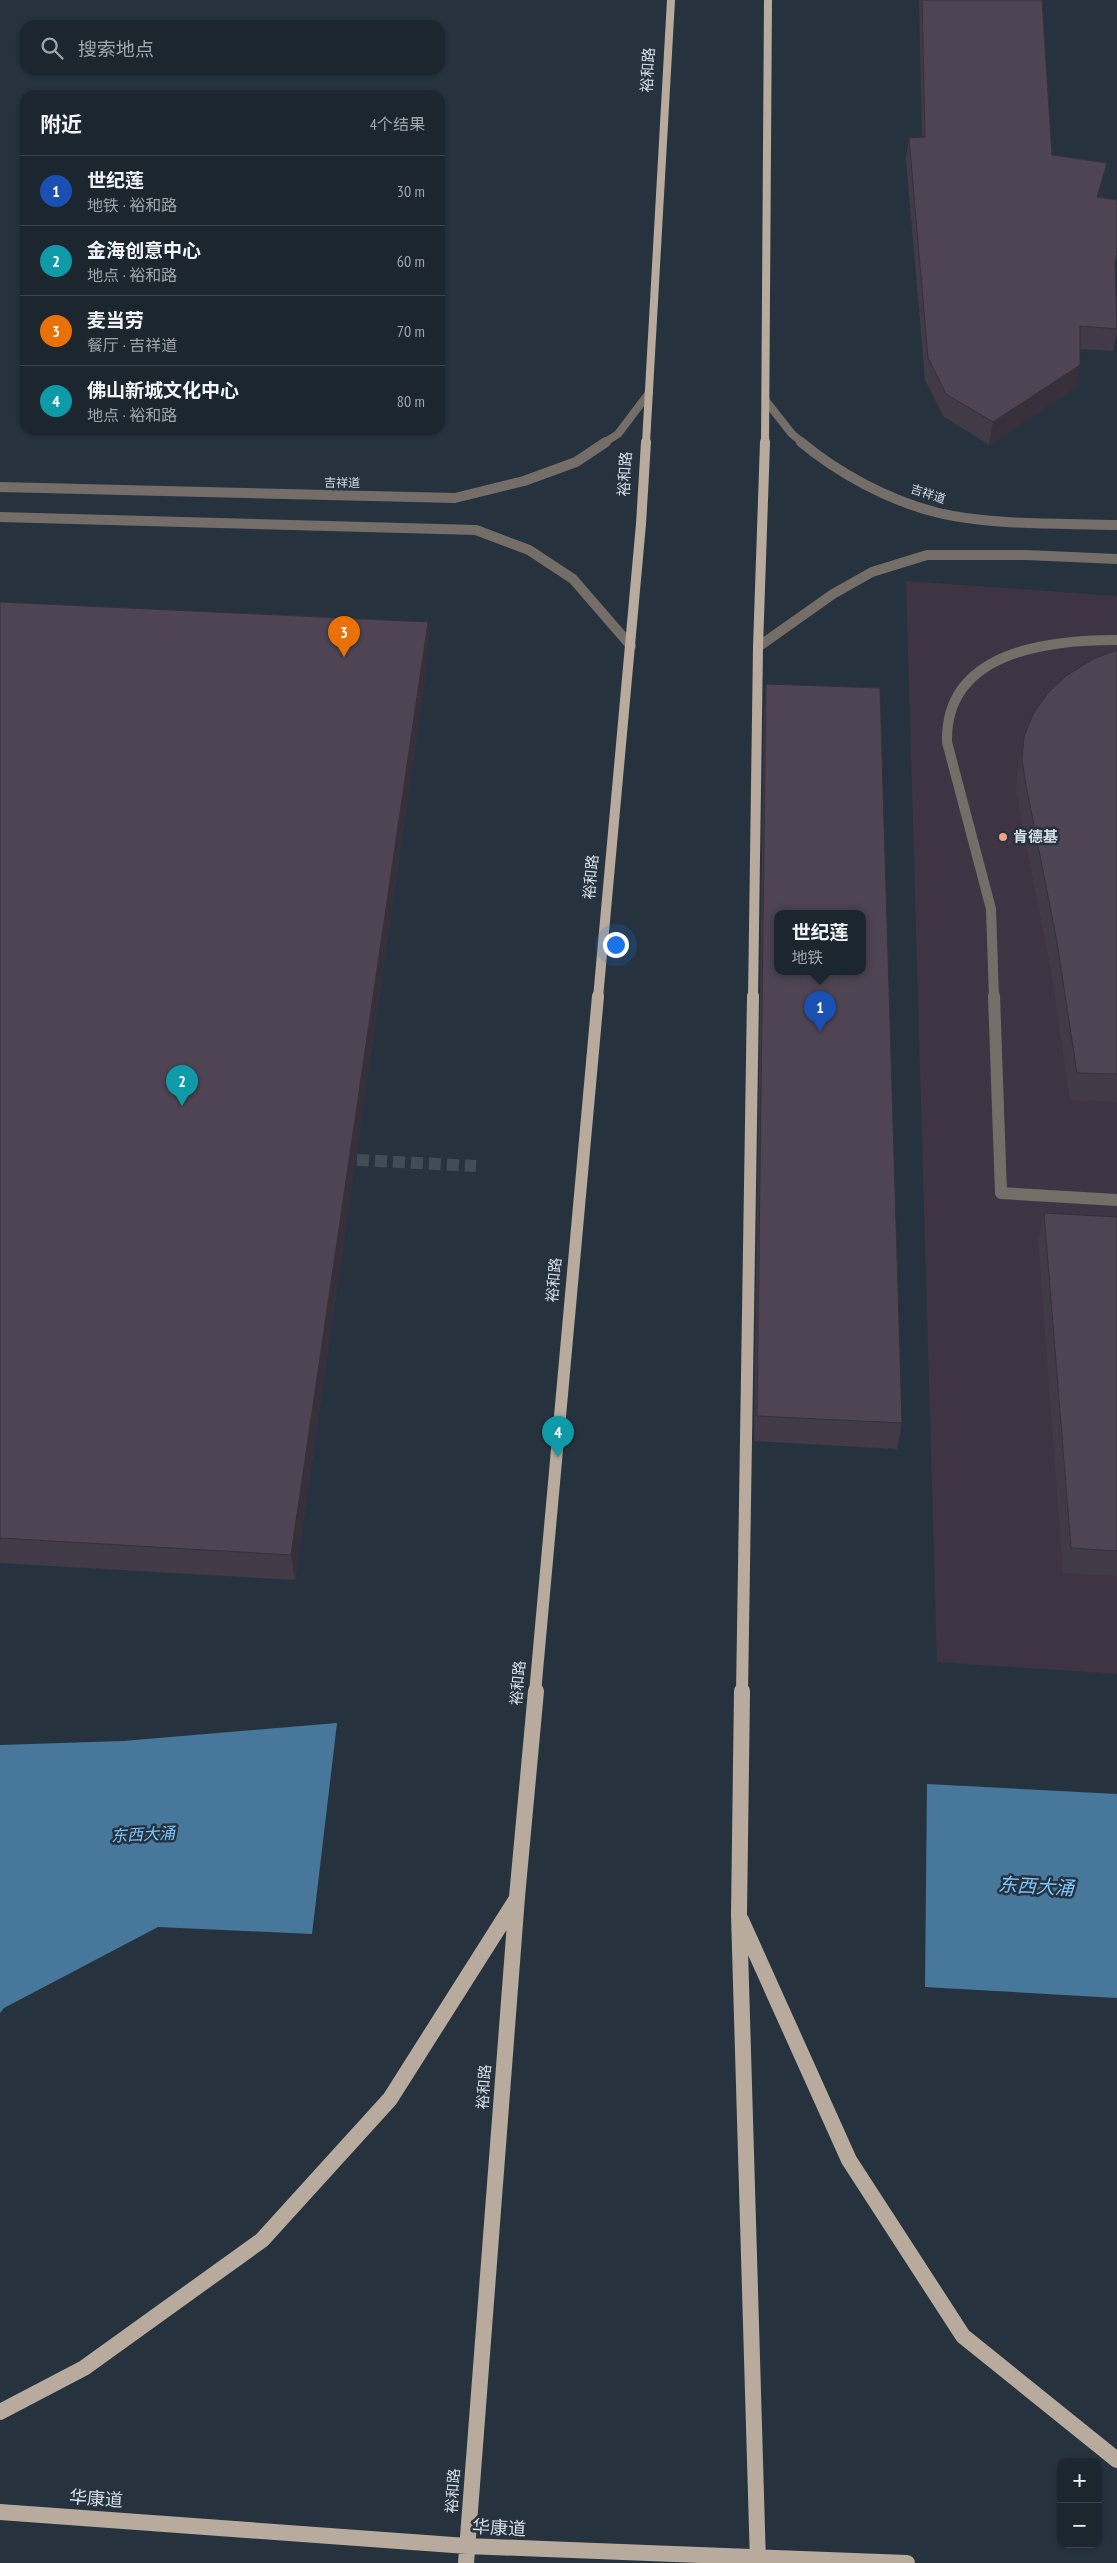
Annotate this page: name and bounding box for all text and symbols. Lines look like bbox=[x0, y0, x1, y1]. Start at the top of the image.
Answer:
search box bbox=[20, 20, 445, 75]
icon: search bbox=[38, 34, 66, 62]
text: 搜索地点 bbox=[78, 37, 154, 61]
street label: 裕和路 bbox=[637, 47, 658, 93]
text: 附近 bbox=[40, 111, 82, 138]
text: 4个结果 bbox=[370, 114, 425, 134]
text: 世纪莲 bbox=[87, 168, 144, 192]
text: 1 bbox=[52, 181, 60, 201]
text: 30 m bbox=[397, 181, 425, 201]
text: 地铁 · 裕和路 bbox=[87, 195, 177, 215]
text: 金海创意中心 bbox=[87, 238, 201, 262]
text: 2 bbox=[52, 251, 60, 271]
text: 60 m bbox=[397, 251, 425, 271]
text: 地点 · 裕和路 bbox=[87, 265, 177, 285]
text: 麦当劳 bbox=[87, 308, 144, 332]
text: 3 bbox=[52, 321, 60, 341]
text: 70 m bbox=[397, 321, 425, 341]
text: 餐厅 · 吉祥道 bbox=[87, 335, 177, 355]
text: 佛山新城文化中心 bbox=[87, 378, 239, 402]
text: 4 bbox=[52, 391, 60, 411]
text: 80 m bbox=[397, 391, 425, 411]
text: 地点 · 裕和路 bbox=[87, 405, 177, 425]
street label: 裕和路 bbox=[614, 451, 635, 497]
street label: 吉祥道 bbox=[324, 475, 360, 490]
street label: 吉祥道 bbox=[909, 481, 948, 506]
pin: 3 bbox=[328, 616, 360, 657]
place label: 肯德基 bbox=[1013, 827, 1058, 846]
marker: 肯德基 bbox=[997, 831, 1009, 843]
street label: 裕和路 bbox=[579, 854, 602, 900]
popup bbox=[774, 910, 866, 975]
text: 世纪莲 bbox=[791, 920, 849, 944]
your location bbox=[603, 932, 629, 958]
text: 地铁 bbox=[791, 947, 824, 967]
pin: 1 bbox=[804, 991, 836, 1032]
pin: 2 bbox=[166, 1065, 198, 1106]
street label: 裕和路 bbox=[542, 1257, 565, 1303]
pin: 4 bbox=[542, 1416, 574, 1457]
street label: 裕和路 bbox=[506, 1660, 529, 1706]
water label: 东西大涌 bbox=[111, 1822, 177, 1846]
water label: 东西大涌 bbox=[997, 1872, 1077, 1900]
street label: 裕和路 bbox=[472, 2064, 495, 2110]
map controls bbox=[1057, 2458, 1102, 2548]
button: + bbox=[1057, 2458, 1102, 2503]
street label: 裕和路 bbox=[441, 2468, 464, 2514]
street label: 华康道 bbox=[68, 2485, 124, 2512]
button: − bbox=[1057, 2503, 1102, 2548]
street label: 华康道 bbox=[471, 2515, 527, 2540]

